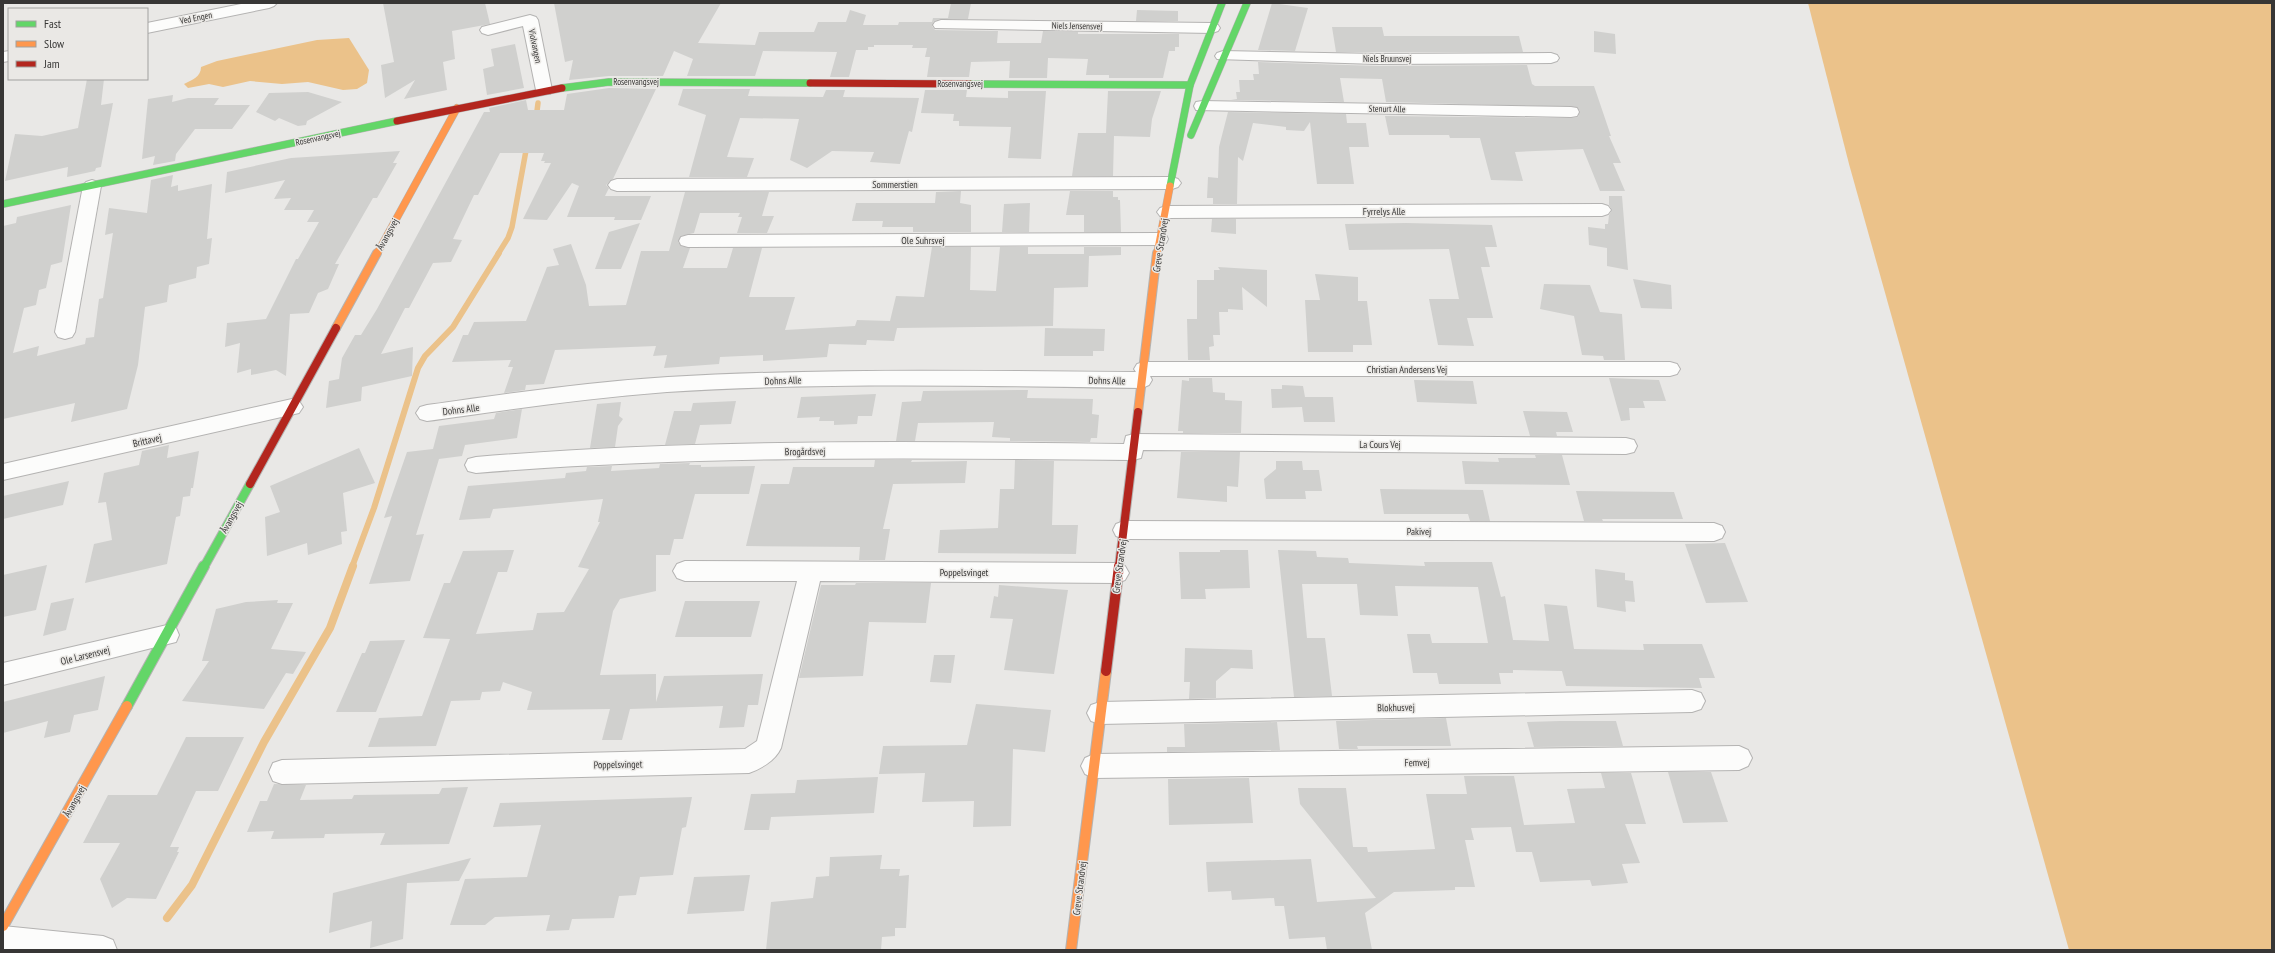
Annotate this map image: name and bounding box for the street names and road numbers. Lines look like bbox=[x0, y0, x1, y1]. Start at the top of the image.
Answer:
street label: Ved Engen bbox=[178, 9, 213, 26]
street label: Niels Jensensvej bbox=[1052, 20, 1102, 32]
street label: Violvangen bbox=[526, 27, 544, 64]
street label: Niels Bruunsvej bbox=[1363, 53, 1411, 65]
street label: Rosenvangsvej bbox=[613, 76, 659, 88]
street label: Rosenvangsvej bbox=[937, 78, 983, 90]
street label: Stenurt Alle bbox=[1369, 103, 1406, 114]
street label: Rosenvangsvej bbox=[294, 127, 342, 149]
street label: Sommerstien bbox=[872, 178, 918, 191]
street label: Fyrrelys Alle bbox=[1363, 205, 1405, 218]
street label: Åvangsvej bbox=[373, 216, 402, 253]
street label: Greve Strandvej bbox=[1150, 217, 1171, 273]
street label: Ole Suhrsvej bbox=[901, 234, 945, 247]
street label: Christian Andersens Vej bbox=[1367, 363, 1447, 376]
street label: Dohns Alle bbox=[764, 373, 802, 388]
street label: Dohns Alle bbox=[1088, 374, 1126, 387]
street label: Dohns Alle bbox=[442, 401, 480, 418]
street label: Brittavej bbox=[131, 431, 163, 450]
street label: La Cours Vej bbox=[1359, 438, 1401, 451]
street label: Brogårdsvej bbox=[785, 445, 825, 458]
street label: Åvangsvej bbox=[217, 499, 246, 536]
street label: Pakivej bbox=[1407, 525, 1431, 538]
street label: Greve Strandvej bbox=[1109, 538, 1130, 594]
street label: Poppelsvinget bbox=[940, 566, 989, 579]
street label: Ole Larsensvej bbox=[59, 643, 111, 668]
street label: Blokhusvej bbox=[1377, 701, 1415, 714]
street label: Femvej bbox=[1404, 756, 1430, 769]
street label: Poppelsvinget bbox=[594, 758, 643, 771]
street label: Åvangsvej bbox=[60, 783, 89, 820]
street label: Greve Strandvej bbox=[1070, 860, 1089, 916]

